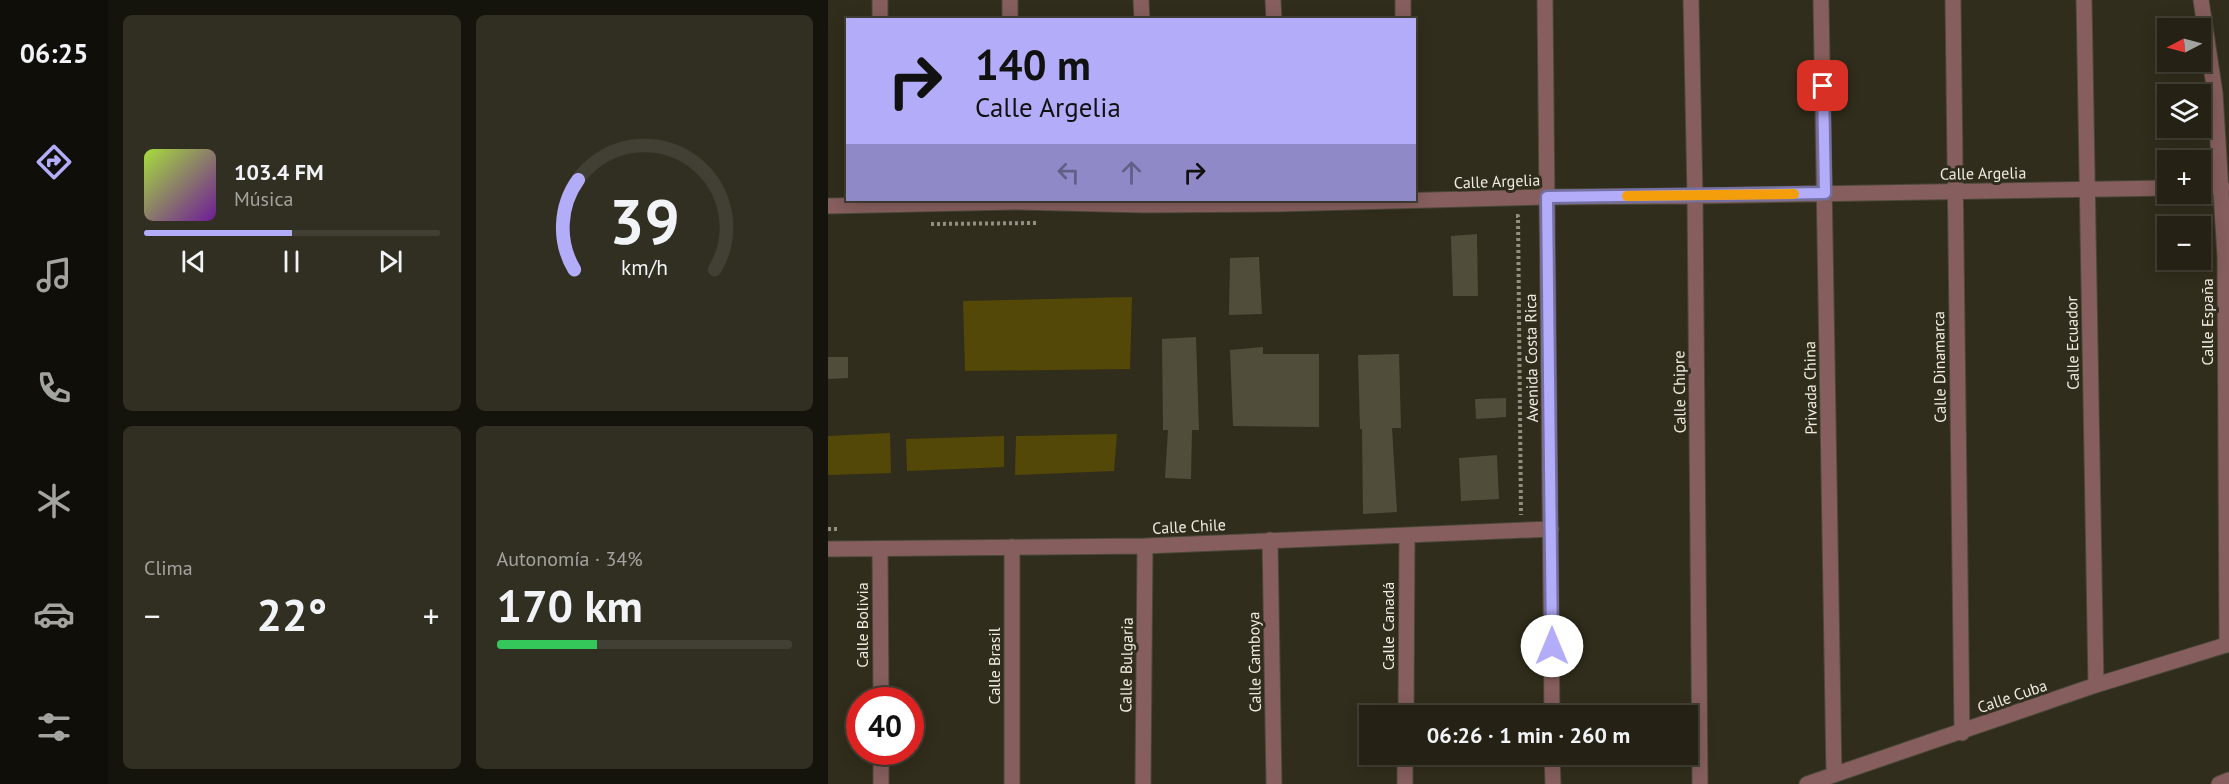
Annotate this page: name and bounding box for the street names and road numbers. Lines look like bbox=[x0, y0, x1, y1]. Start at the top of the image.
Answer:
street label: Calle Argelia bbox=[1940, 162, 2026, 184]
street label: Calle Argelia bbox=[1453, 169, 1541, 193]
street label: Calle España bbox=[2197, 278, 2217, 366]
street label: Avenida Costa Rica bbox=[1520, 293, 1542, 423]
street label: Calle Ecuador bbox=[2061, 296, 2083, 390]
street label: Calle Dinamarca bbox=[1928, 311, 1950, 423]
street label: Privada China bbox=[1799, 341, 1821, 435]
street label: Calle Chipre bbox=[1668, 350, 1690, 434]
street label: Calle Chile bbox=[1152, 514, 1226, 538]
street label: Calle Bolivia bbox=[852, 582, 872, 668]
street label: Calle Canadá bbox=[1378, 582, 1398, 670]
street label: Calle Camboya bbox=[1243, 611, 1265, 713]
street label: Calle Bulgaria bbox=[1115, 617, 1137, 713]
street label: Calle Brasil bbox=[984, 627, 1004, 704]
street label: Calle Cuba bbox=[1974, 675, 2050, 717]

